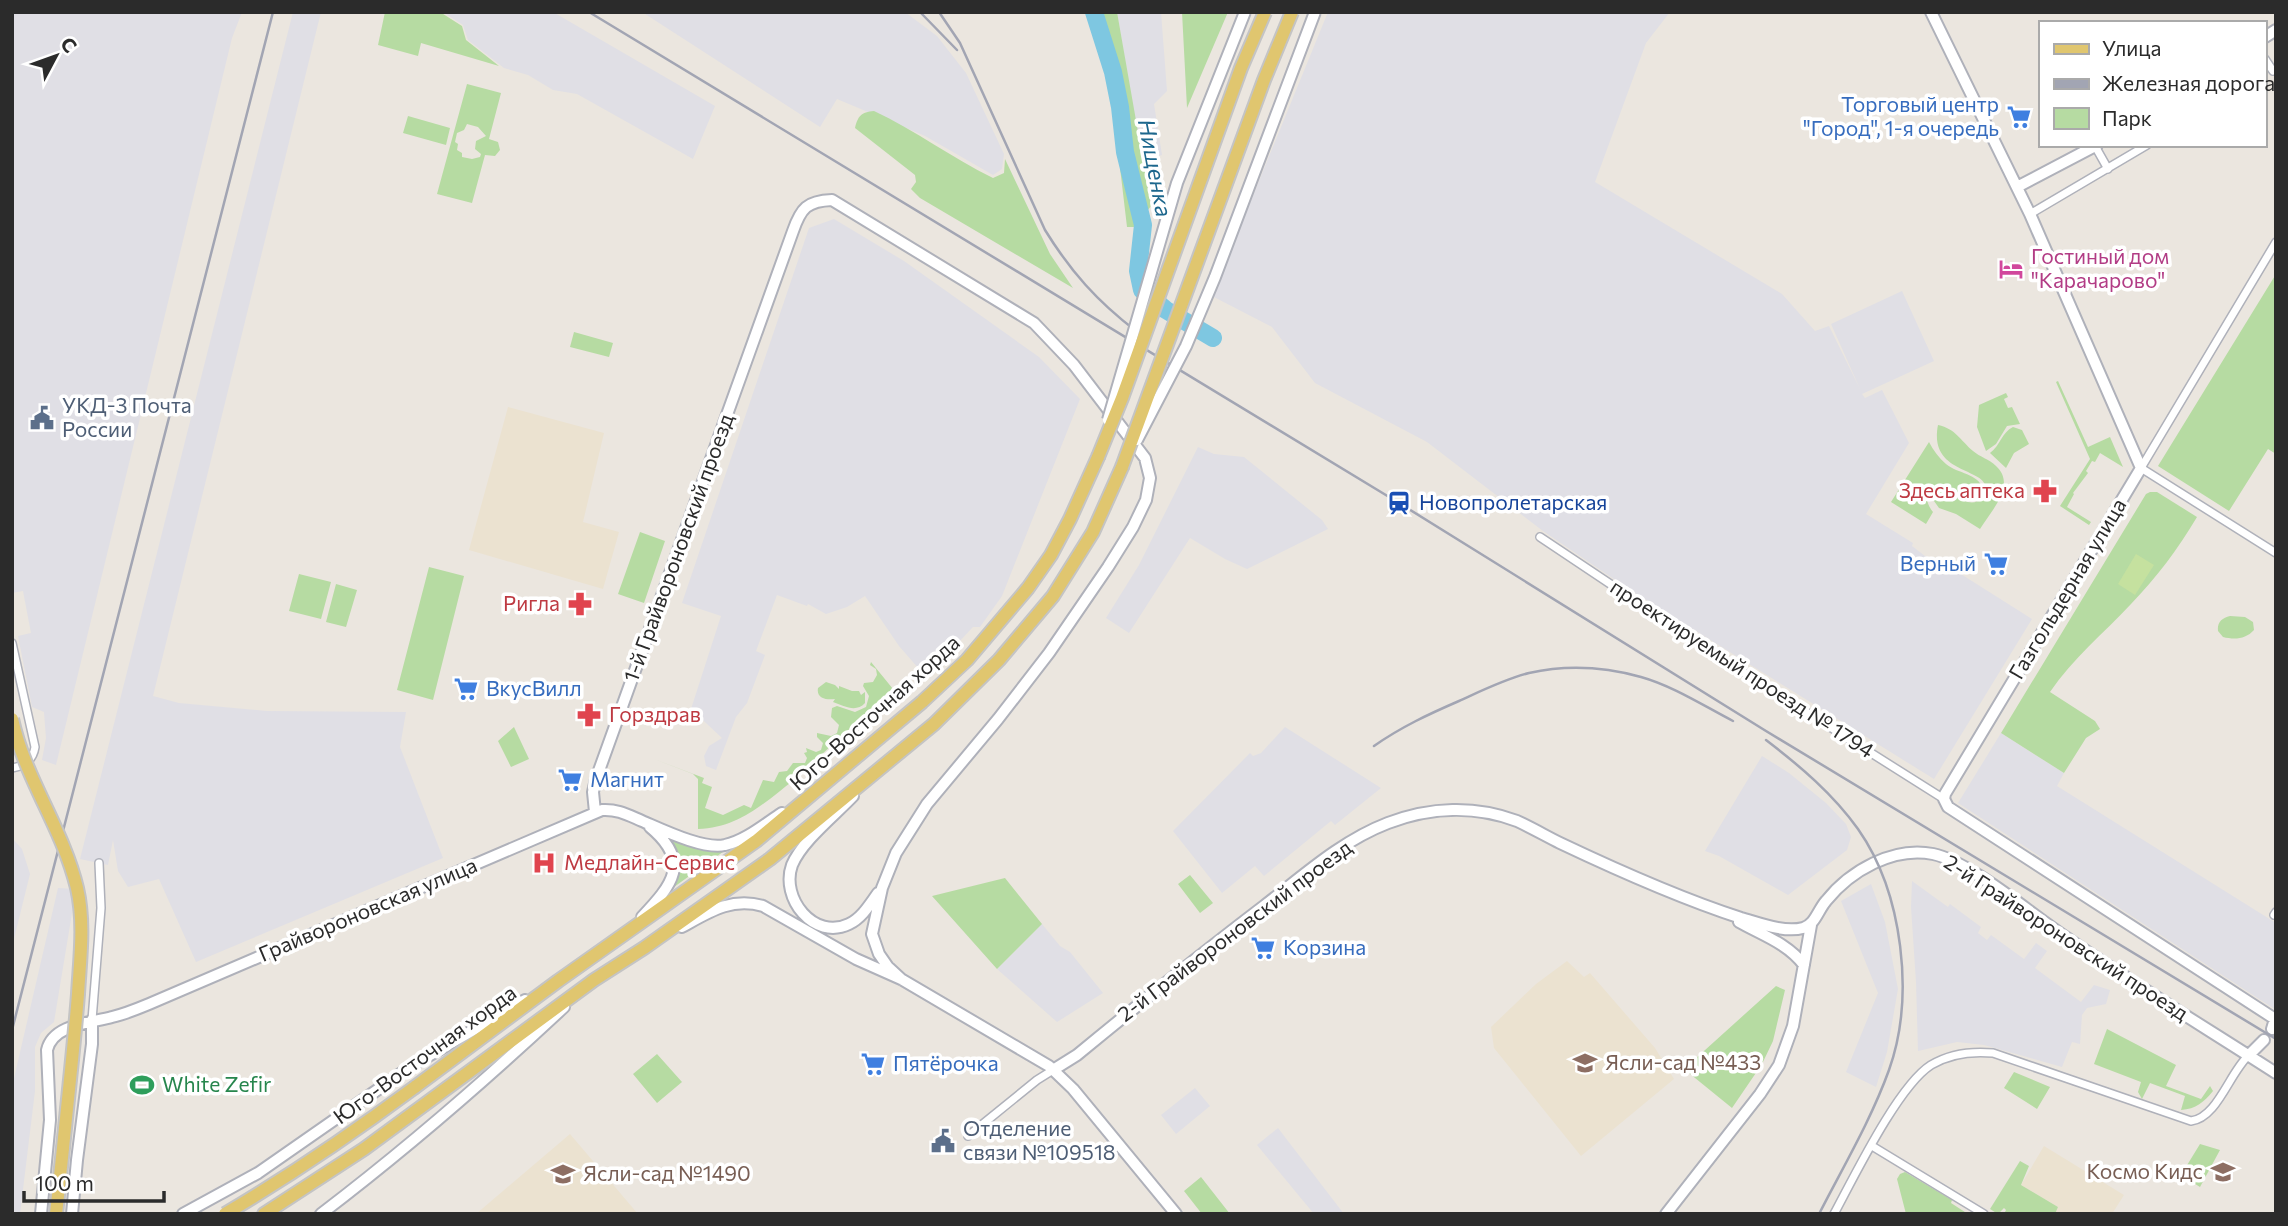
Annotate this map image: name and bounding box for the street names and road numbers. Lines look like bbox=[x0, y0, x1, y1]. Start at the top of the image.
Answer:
street label: 1-й Грайвороновский проезд bbox=[617, 410, 738, 685]
street label: Газгольдерная улица bbox=[2003, 493, 2131, 683]
street label: проектируемый проезд № 1794 bbox=[1606, 573, 1880, 763]
street label: Юго-Восточная хорда bbox=[784, 629, 964, 795]
street label: 2-й Грайвороновский проезд bbox=[1112, 834, 1356, 1026]
street label: 2-й Грайвороновский проезд bbox=[1940, 848, 2194, 1025]
street label: Грайвороновская улица bbox=[255, 851, 480, 966]
street label: Юго-Восточная хорда bbox=[328, 979, 520, 1128]

